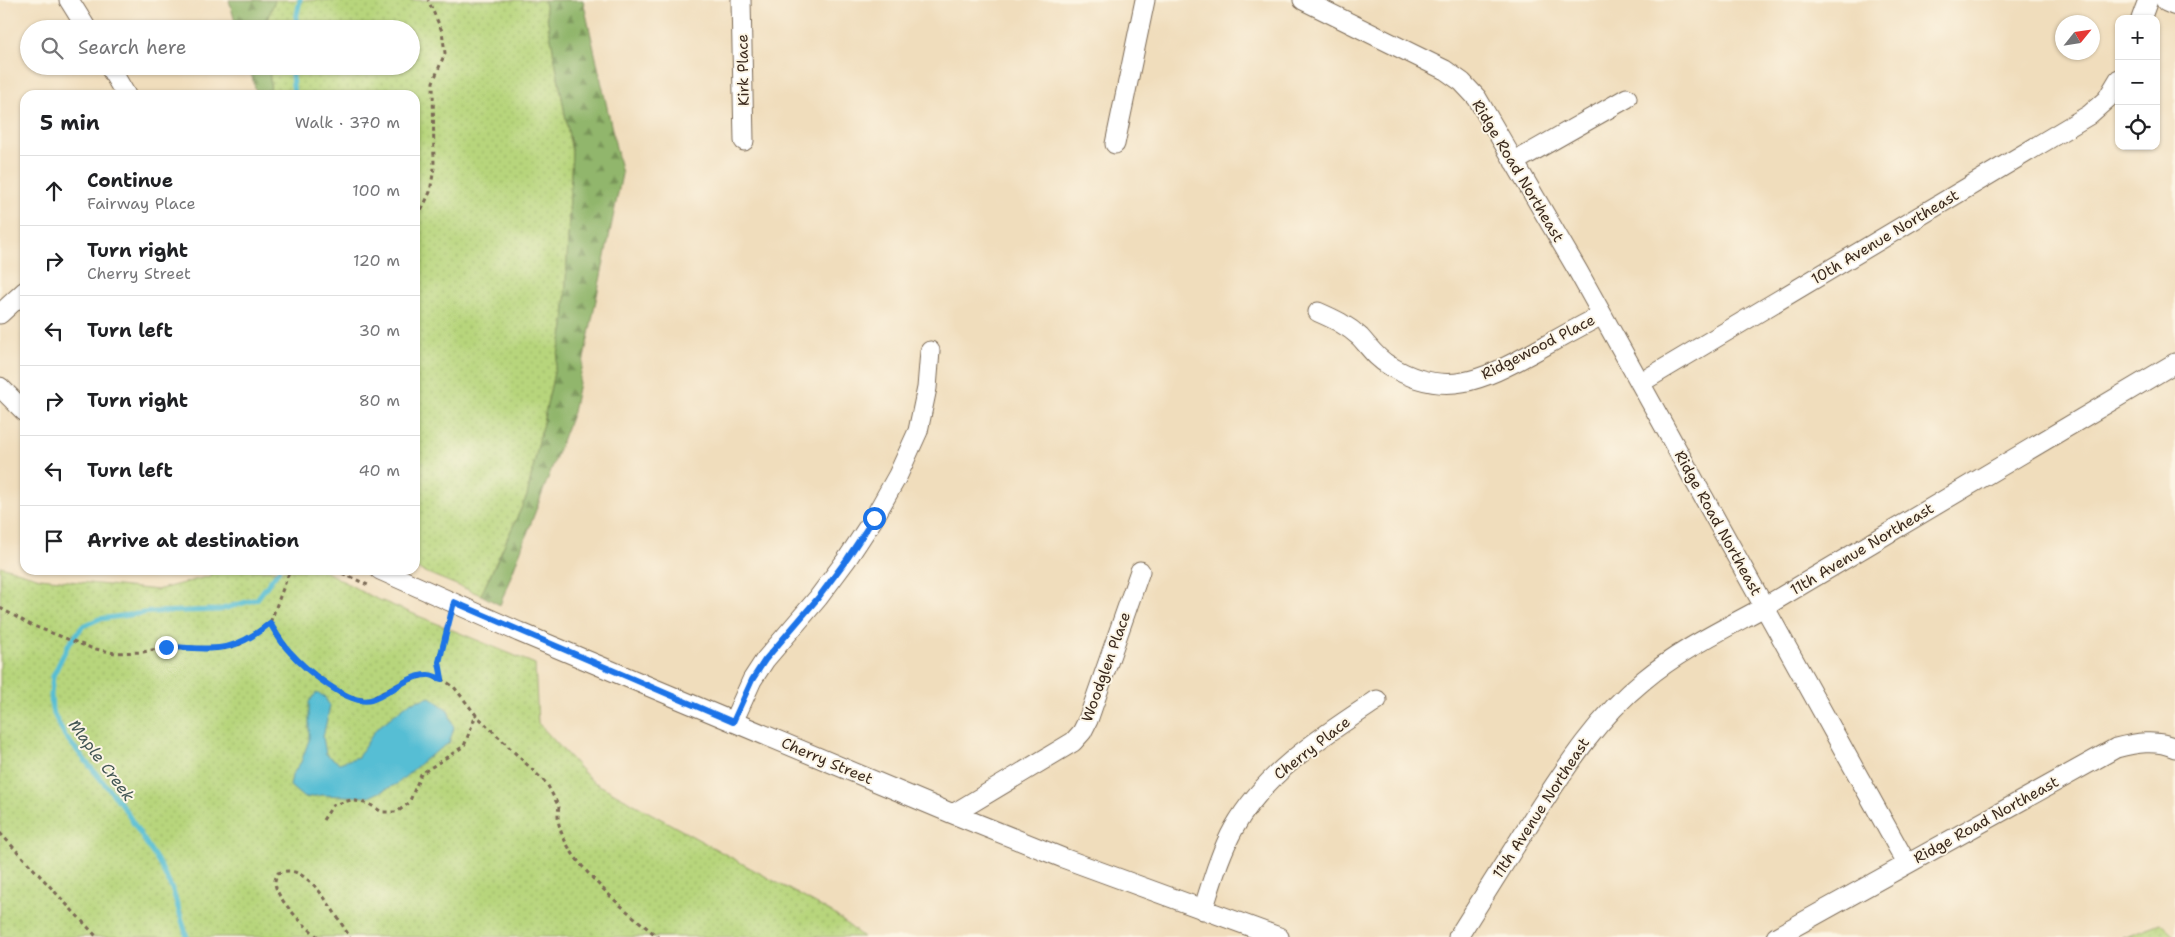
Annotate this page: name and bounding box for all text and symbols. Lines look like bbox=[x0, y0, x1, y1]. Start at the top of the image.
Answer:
north arrow bbox=[2055, 15, 2100, 60]
map controls bbox=[2115, 15, 2160, 150]
button: + bbox=[2115, 15, 2160, 60]
search box bbox=[20, 20, 420, 75]
icon: search bbox=[38, 34, 66, 62]
street label: Kirk Place bbox=[732, 34, 754, 106]
text: Search here bbox=[78, 35, 187, 60]
button: − bbox=[2115, 60, 2160, 105]
street label: Ridge Road Northeast bbox=[1467, 96, 1569, 246]
button: locate bbox=[2115, 105, 2160, 150]
text: 5 min bbox=[40, 109, 100, 137]
text: Walk · 370 m bbox=[295, 112, 400, 133]
text: Continue bbox=[87, 168, 173, 193]
icon: ahead bbox=[40, 177, 68, 205]
text: 100 m bbox=[352, 180, 400, 201]
street label: 10th Avenue Northeast bbox=[1807, 185, 1963, 289]
text: Fairway Place bbox=[87, 193, 196, 214]
text: Turn right bbox=[87, 238, 188, 263]
icon: right bbox=[40, 247, 68, 275]
text: 120 m bbox=[353, 250, 400, 271]
text: Cherry Street bbox=[87, 263, 191, 284]
street label: Ridgewood Place bbox=[1478, 310, 1598, 384]
icon: left bbox=[40, 317, 68, 345]
text: Turn left bbox=[87, 318, 173, 343]
text: 30 m bbox=[359, 320, 400, 341]
icon: right bbox=[40, 387, 68, 415]
text: Turn right bbox=[87, 388, 188, 413]
text: 80 m bbox=[359, 390, 400, 411]
street label: Ridge Road Northeast bbox=[1670, 447, 1766, 599]
icon: left bbox=[40, 457, 68, 485]
text: Turn left bbox=[87, 458, 173, 483]
text: 40 m bbox=[358, 460, 400, 481]
street label: 11th Avenue Northeast bbox=[1786, 498, 1938, 600]
route start bbox=[863, 507, 886, 530]
icon: arrive bbox=[40, 527, 68, 555]
text: Arrive at destination bbox=[87, 528, 299, 553]
street label: Woodglen Place bbox=[1077, 609, 1135, 725]
route end bbox=[155, 636, 178, 659]
street label: Cherry Place bbox=[1270, 712, 1354, 784]
water label: Maple Creek bbox=[64, 715, 139, 805]
street label: Cherry Street bbox=[778, 733, 876, 789]
street label: 11th Avenue Northeast bbox=[1488, 734, 1594, 882]
street label: Ridge Road Northeast bbox=[1910, 772, 2062, 868]

